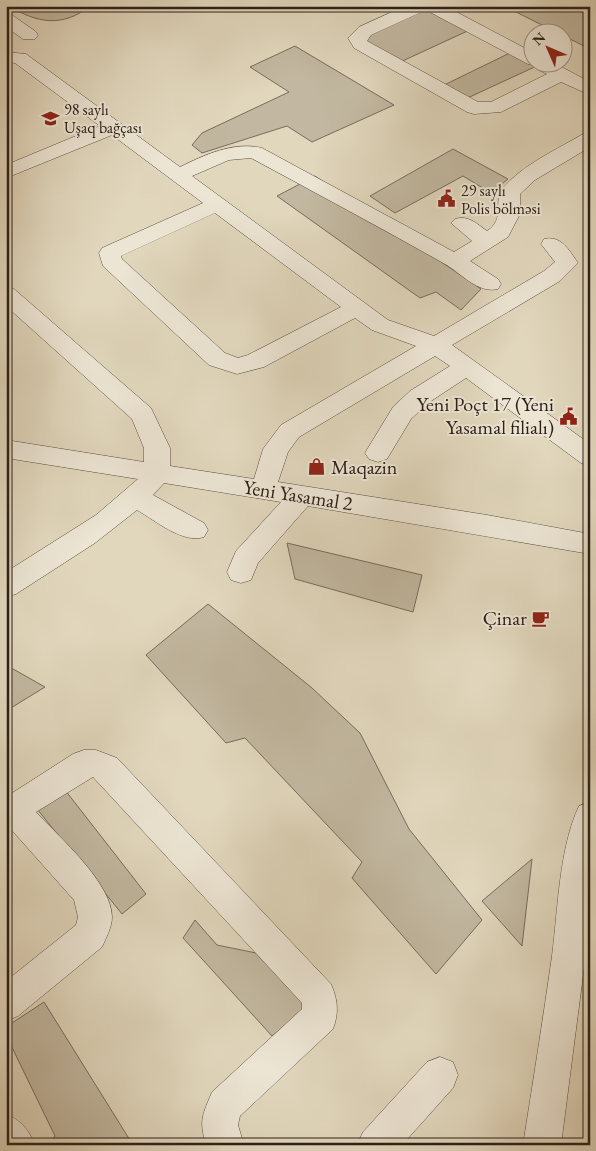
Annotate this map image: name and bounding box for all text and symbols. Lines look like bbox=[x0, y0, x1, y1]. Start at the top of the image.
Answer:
north arrow bbox=[524, 22, 574, 72]
text: N bbox=[528, 28, 550, 49]
place label: 98 saylı Uşaq bağçası bbox=[64, 99, 142, 138]
school or university icon: 98 saylı Uşaq bağçası bbox=[40, 108, 60, 128]
place label: 29 saylı Polis bölməsi bbox=[461, 180, 541, 219]
public building icon: 29 saylı Polis bölməsi bbox=[437, 189, 457, 209]
place label: Yeni Poçt 17 (Yeni Yasamal filialı) bbox=[417, 391, 554, 440]
public building icon: Yeni Poçt 17 (Yeni Yasamal filialı) bbox=[558, 406, 578, 426]
place label: Maqazin bbox=[331, 454, 398, 480]
shop icon: Maqazin bbox=[307, 457, 327, 477]
street label: Yeni Yasamal 2 bbox=[241, 473, 355, 517]
place label: Çinar bbox=[483, 605, 527, 631]
cafe icon: Çinar bbox=[531, 608, 551, 628]

